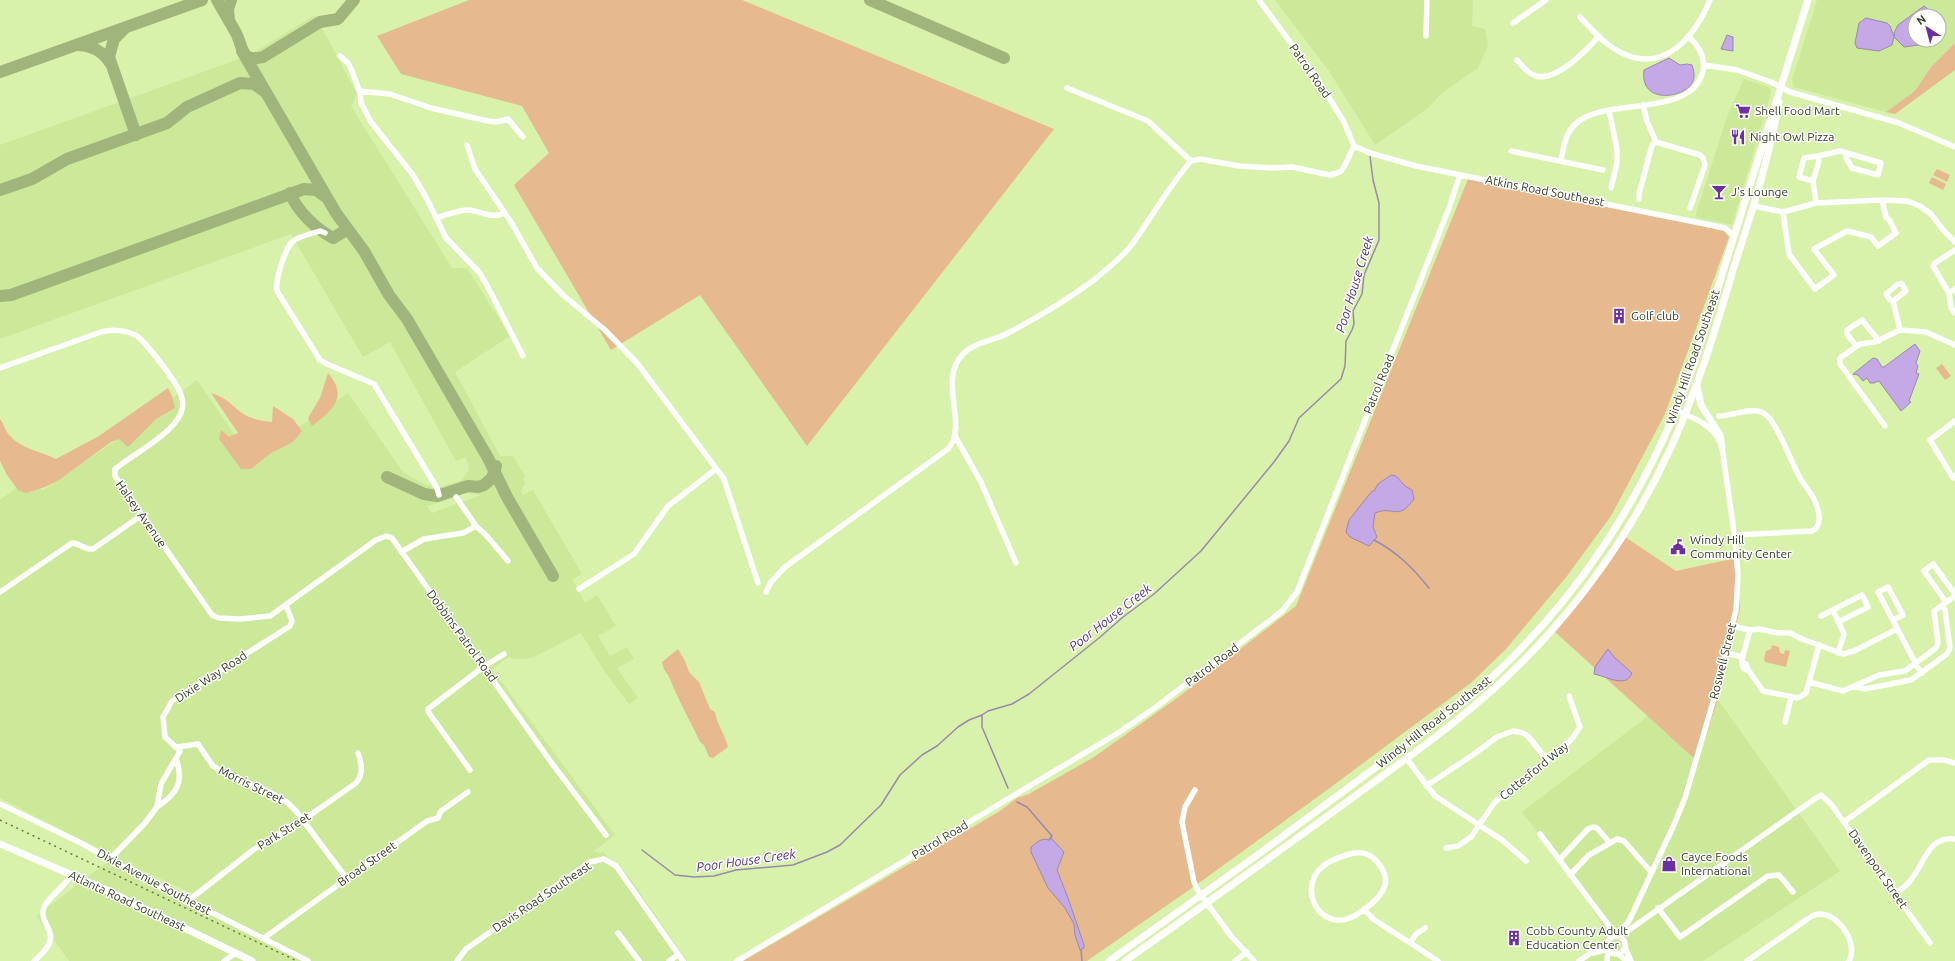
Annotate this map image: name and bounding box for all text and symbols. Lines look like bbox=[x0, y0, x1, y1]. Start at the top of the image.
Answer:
north arrow bbox=[1907, 8, 1947, 48]
text: N bbox=[1914, 13, 1928, 27]
street label: Patrol Road bbox=[1287, 41, 1334, 100]
supermarket icon: Shell Food Mart bbox=[1734, 102, 1752, 120]
place label: Shell Food Mart bbox=[1755, 104, 1840, 117]
restaurant icon: Night Owl Pizza bbox=[1729, 128, 1747, 146]
place label: Night Owl Pizza bbox=[1750, 130, 1835, 143]
street label: Atkins Road Southeast bbox=[1484, 173, 1606, 209]
bar icon: J's Lounge bbox=[1710, 183, 1728, 201]
place label: J's Lounge bbox=[1731, 185, 1788, 198]
water label: Poor House Creek bbox=[1333, 234, 1375, 334]
street label: Windy Hill Road Southeast bbox=[1663, 287, 1722, 426]
building icon: Golf club bbox=[1610, 307, 1628, 325]
place label: Golf club bbox=[1631, 309, 1679, 322]
street label: Patrol Road bbox=[1361, 352, 1396, 415]
street label: Halsey Avenue bbox=[114, 478, 169, 550]
place label: Windy Hill Community Center bbox=[1690, 533, 1792, 560]
public building icon: Windy Hill Community Center bbox=[1669, 538, 1687, 556]
water label: Poor House Creek bbox=[1066, 580, 1154, 653]
street label: Dobbins Patrol Road bbox=[425, 587, 500, 684]
street label: Roswell Street bbox=[1707, 621, 1738, 700]
street label: Patrol Road bbox=[1183, 640, 1241, 689]
street label: Dixie Way Road bbox=[172, 649, 249, 705]
street label: Windy Hill Road Southeast bbox=[1374, 673, 1494, 770]
street label: Cottesford Way bbox=[1497, 739, 1571, 802]
street label: Morris Street bbox=[216, 763, 286, 806]
street label: Park Street bbox=[255, 809, 313, 852]
street label: Patrol Road bbox=[909, 818, 970, 861]
street label: Davenport Street bbox=[1846, 827, 1911, 911]
street label: Broad Street bbox=[335, 838, 399, 889]
street label: Dixie Avenue Southeast bbox=[95, 846, 214, 917]
water label: Poor House Creek bbox=[695, 846, 797, 874]
place label: Cayce Foods International bbox=[1681, 850, 1751, 877]
shop icon: Cayce Foods International bbox=[1660, 855, 1678, 873]
street label: Davis Road Southeast bbox=[490, 859, 594, 934]
street label: Atlanta Road Southeast bbox=[67, 868, 188, 933]
place label: Cobb County Adult Education Center bbox=[1526, 924, 1628, 951]
building icon: Cobb County Adult Education Center bbox=[1505, 929, 1523, 947]

